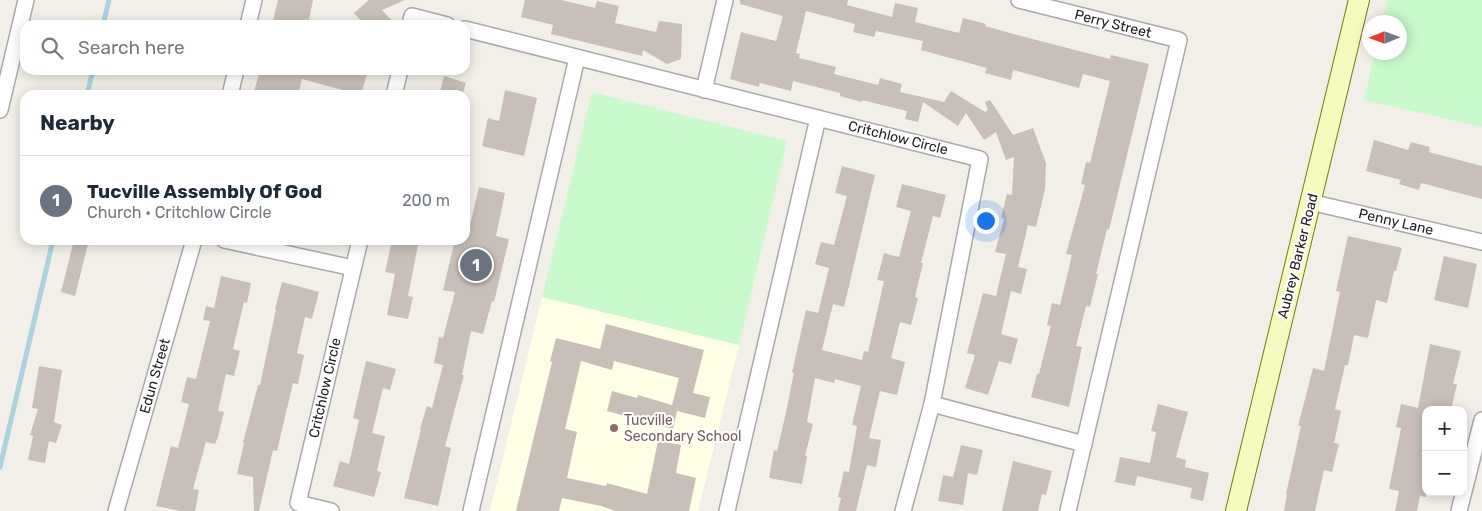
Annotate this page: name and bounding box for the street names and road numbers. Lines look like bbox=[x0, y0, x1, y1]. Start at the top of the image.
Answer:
street label: Perry Street bbox=[1073, 6, 1154, 42]
street label: Critchlow Circle bbox=[846, 117, 950, 159]
street label: Aubrey Barker Road bbox=[1274, 192, 1322, 320]
street label: Penny Lane bbox=[1357, 205, 1435, 239]
street label: Edun Street bbox=[136, 336, 174, 416]
street label: Critchlow Circle bbox=[305, 336, 345, 440]

